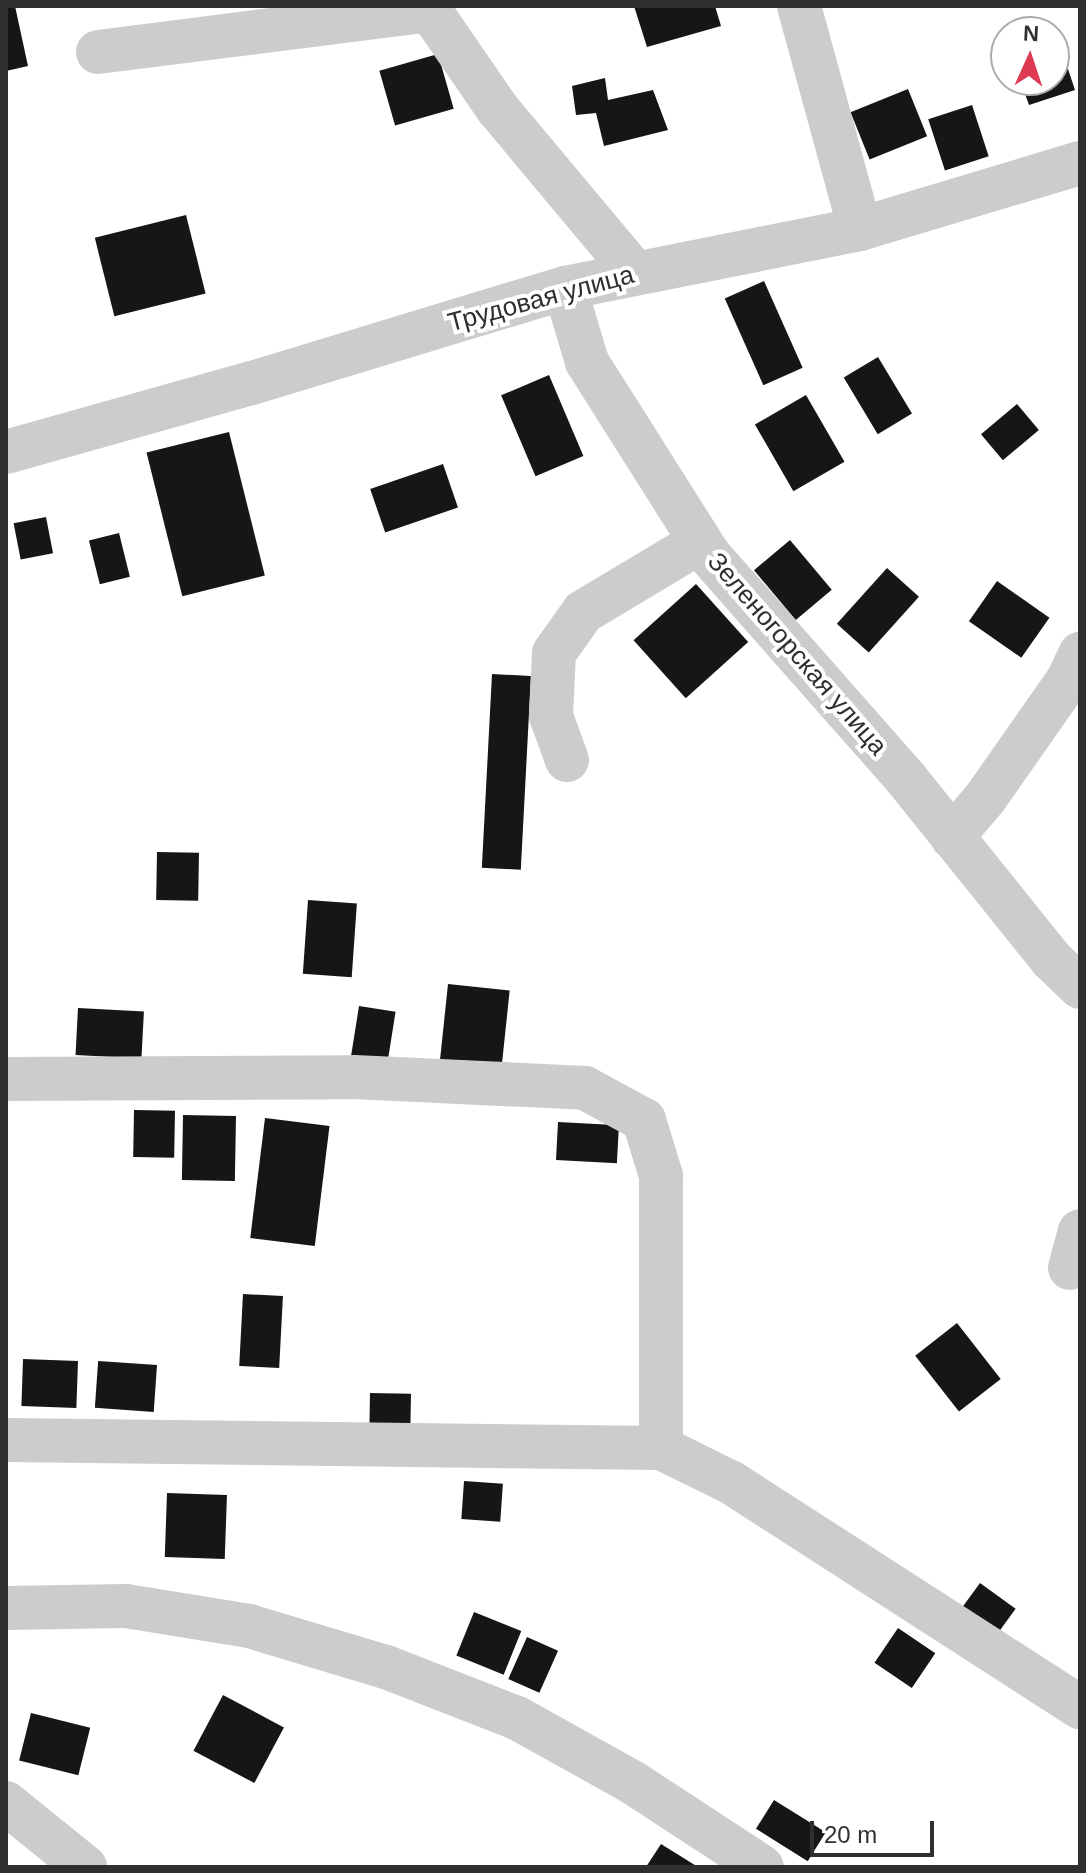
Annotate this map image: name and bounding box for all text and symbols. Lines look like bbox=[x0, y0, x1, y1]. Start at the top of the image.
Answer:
north arrow bbox=[990, 16, 1070, 96]
text: N bbox=[1023, 21, 1040, 46]
street label: Трудовая улица bbox=[445, 259, 637, 339]
street label: Зеленогорская улица bbox=[701, 546, 893, 762]
scale bar bbox=[814, 1805, 938, 1855]
text: 20 m bbox=[824, 1821, 877, 1848]

